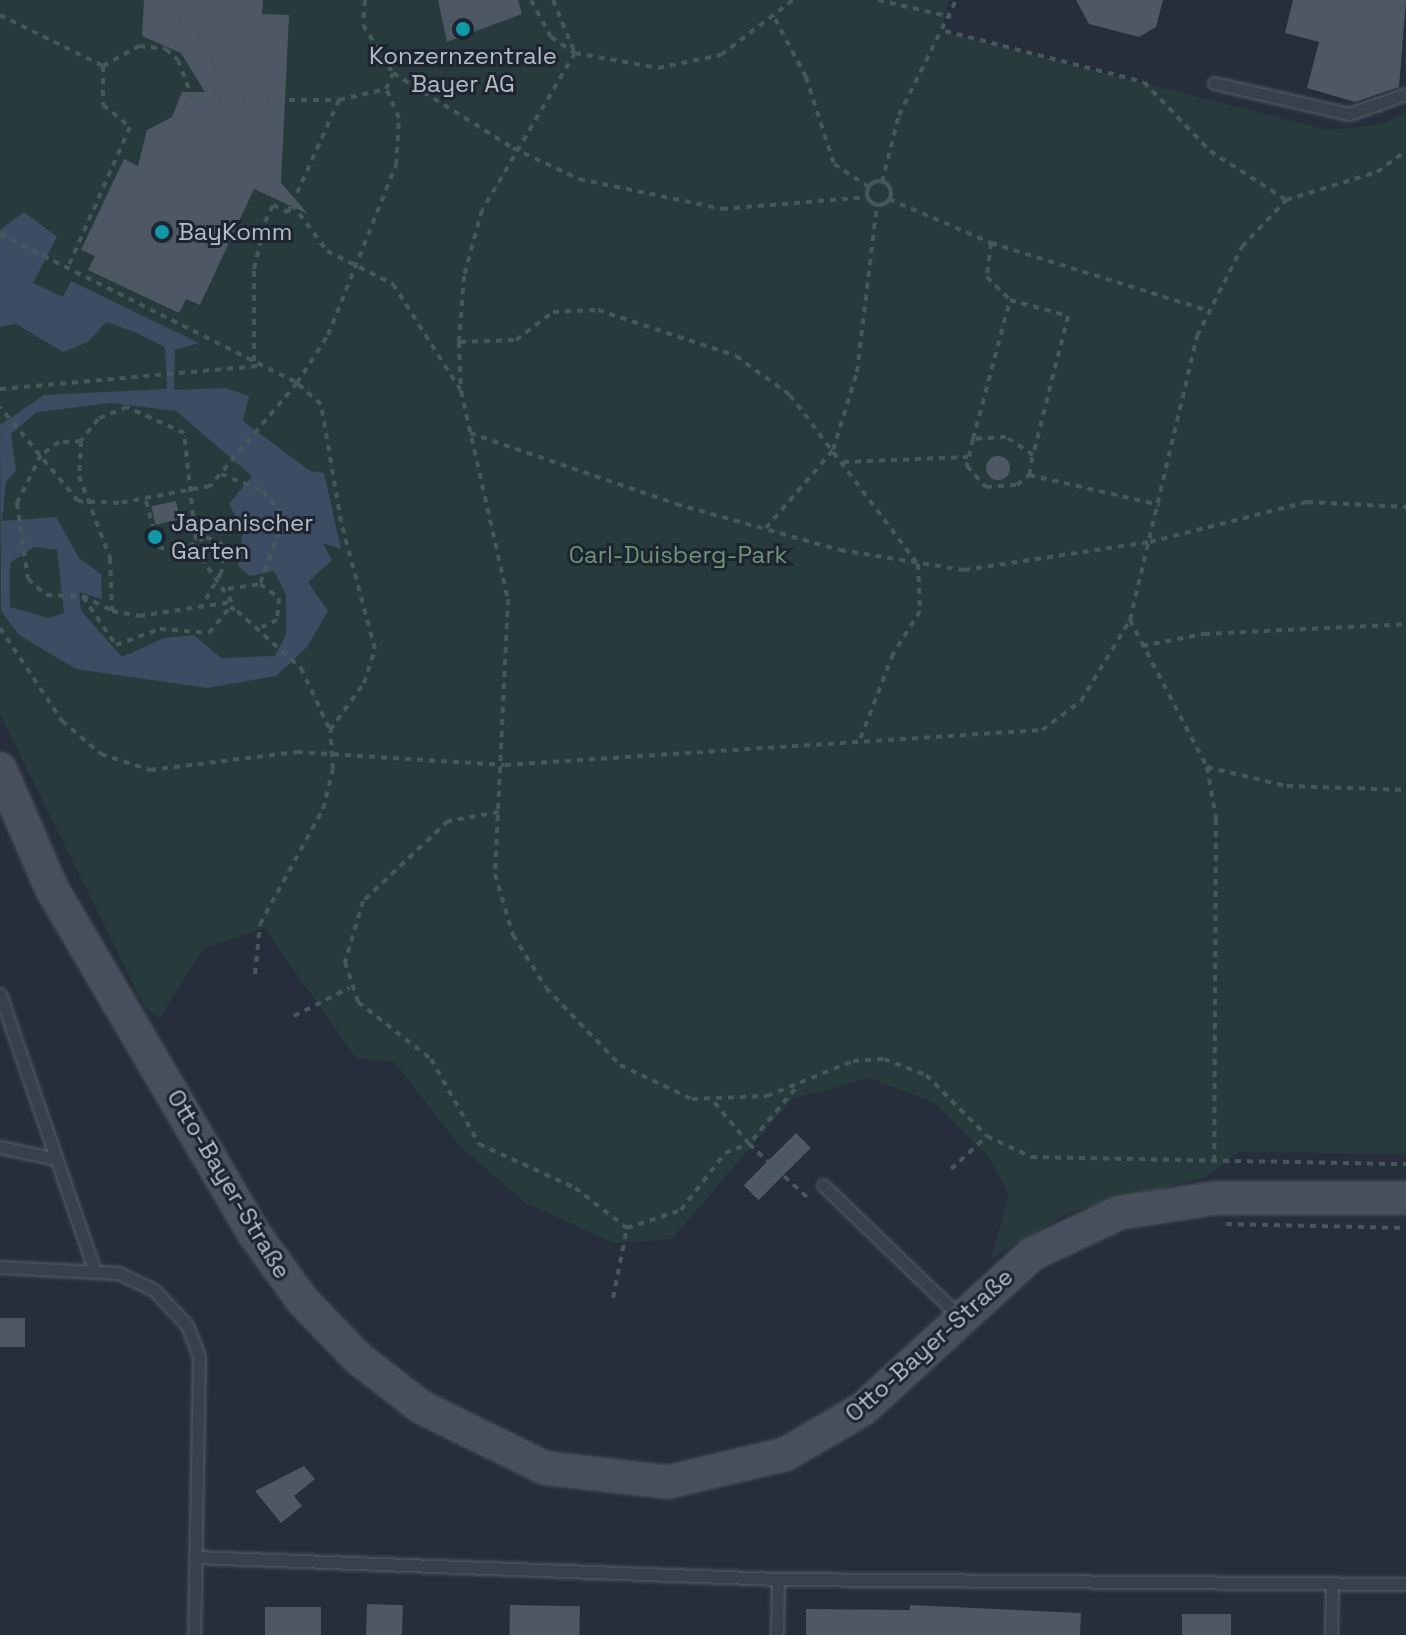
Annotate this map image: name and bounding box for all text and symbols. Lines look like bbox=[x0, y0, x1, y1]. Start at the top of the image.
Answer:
marker: Konzernzentrale Bayer AG bbox=[454, 20, 472, 38]
place label: Konzernzentrale Bayer AG bbox=[369, 42, 557, 98]
place label: BayKomm bbox=[178, 218, 292, 246]
marker: BayKomm bbox=[153, 223, 171, 241]
place label: Japanischer Garten bbox=[171, 509, 313, 565]
marker: Japanischer Garten bbox=[146, 528, 164, 546]
park label: Carl-Duisberg-Park bbox=[569, 541, 787, 569]
street label: Otto-Bayer-Straße bbox=[161, 1084, 297, 1284]
street label: Otto-Bayer-Straße bbox=[839, 1262, 1019, 1428]

